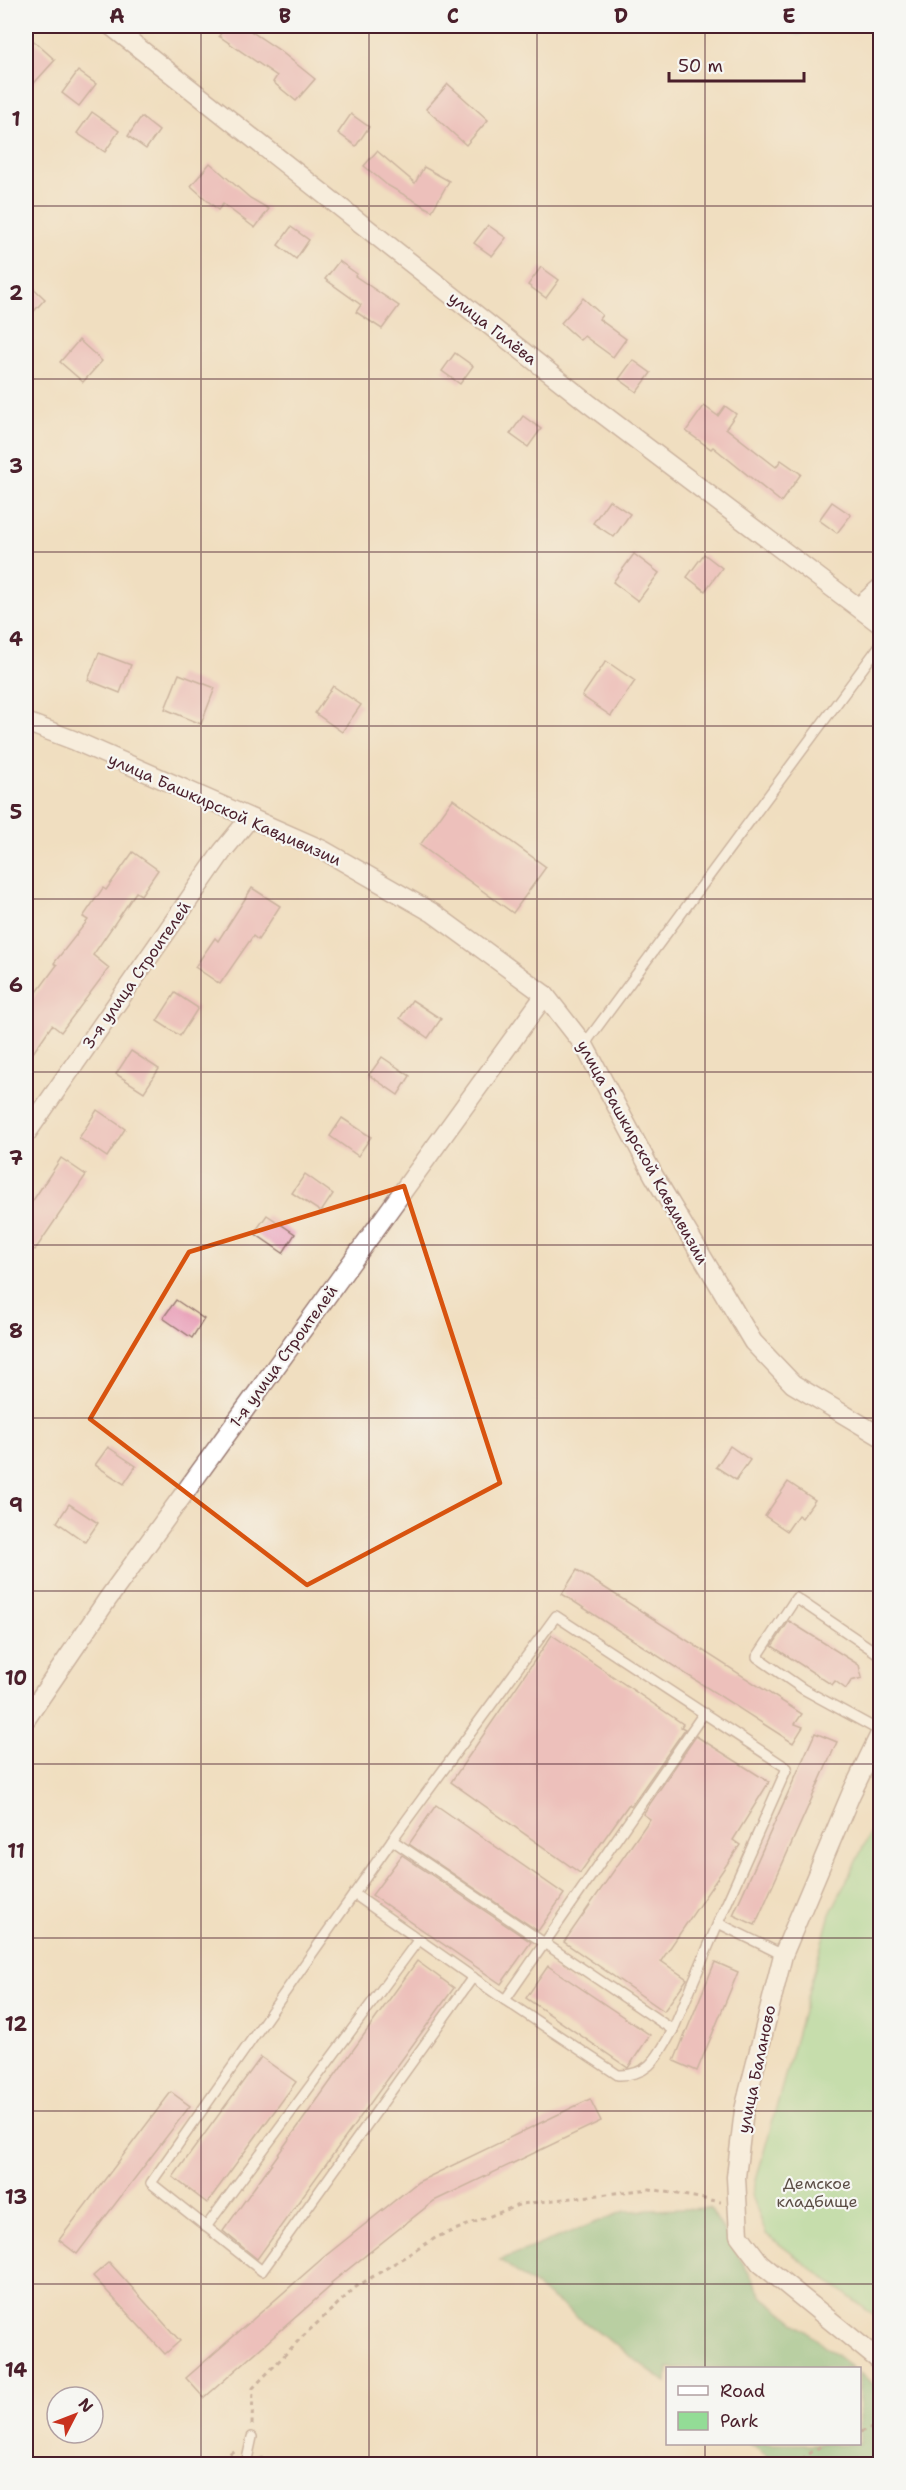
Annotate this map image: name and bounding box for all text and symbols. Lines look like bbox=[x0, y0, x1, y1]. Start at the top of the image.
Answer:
text: A bbox=[109, 3, 125, 29]
text: B bbox=[279, 3, 291, 29]
text: C bbox=[447, 3, 459, 29]
text: D bbox=[614, 3, 628, 29]
text: E bbox=[782, 3, 796, 29]
scale bar bbox=[669, 45, 804, 83]
text: 50 m bbox=[678, 54, 723, 78]
text: 1 bbox=[11, 106, 21, 132]
text: 2 bbox=[9, 280, 23, 306]
street label: улица Гилёва bbox=[444, 287, 541, 370]
text: 3 bbox=[9, 453, 23, 479]
text: 4 bbox=[9, 626, 23, 652]
street label: улица Башкирской Кавдивизии bbox=[105, 748, 345, 871]
text: 5 bbox=[10, 799, 22, 825]
street label: 3-я улица Строителей bbox=[77, 897, 195, 1053]
text: 6 bbox=[9, 972, 23, 998]
street label: улица Башкирской Кавдивизии bbox=[572, 1036, 713, 1268]
text: 7 bbox=[9, 1145, 23, 1171]
street label: 1-я улица Строителей bbox=[225, 1281, 342, 1432]
text: 8 bbox=[9, 1318, 23, 1344]
text: 9 bbox=[9, 1492, 23, 1518]
text: 10 bbox=[5, 1665, 27, 1691]
text: 11 bbox=[7, 1838, 25, 1864]
street label: улица Баланово bbox=[733, 2003, 780, 2135]
text: 12 bbox=[5, 2011, 27, 2037]
park label: Демское кладбище bbox=[776, 2173, 858, 2212]
text: 13 bbox=[5, 2184, 27, 2210]
text: 14 bbox=[5, 2357, 27, 2383]
legend bbox=[666, 2367, 861, 2445]
text: Road bbox=[720, 2379, 765, 2403]
north arrow bbox=[45, 2385, 105, 2445]
text: N bbox=[74, 2394, 98, 2417]
text: Park bbox=[720, 2409, 759, 2433]

